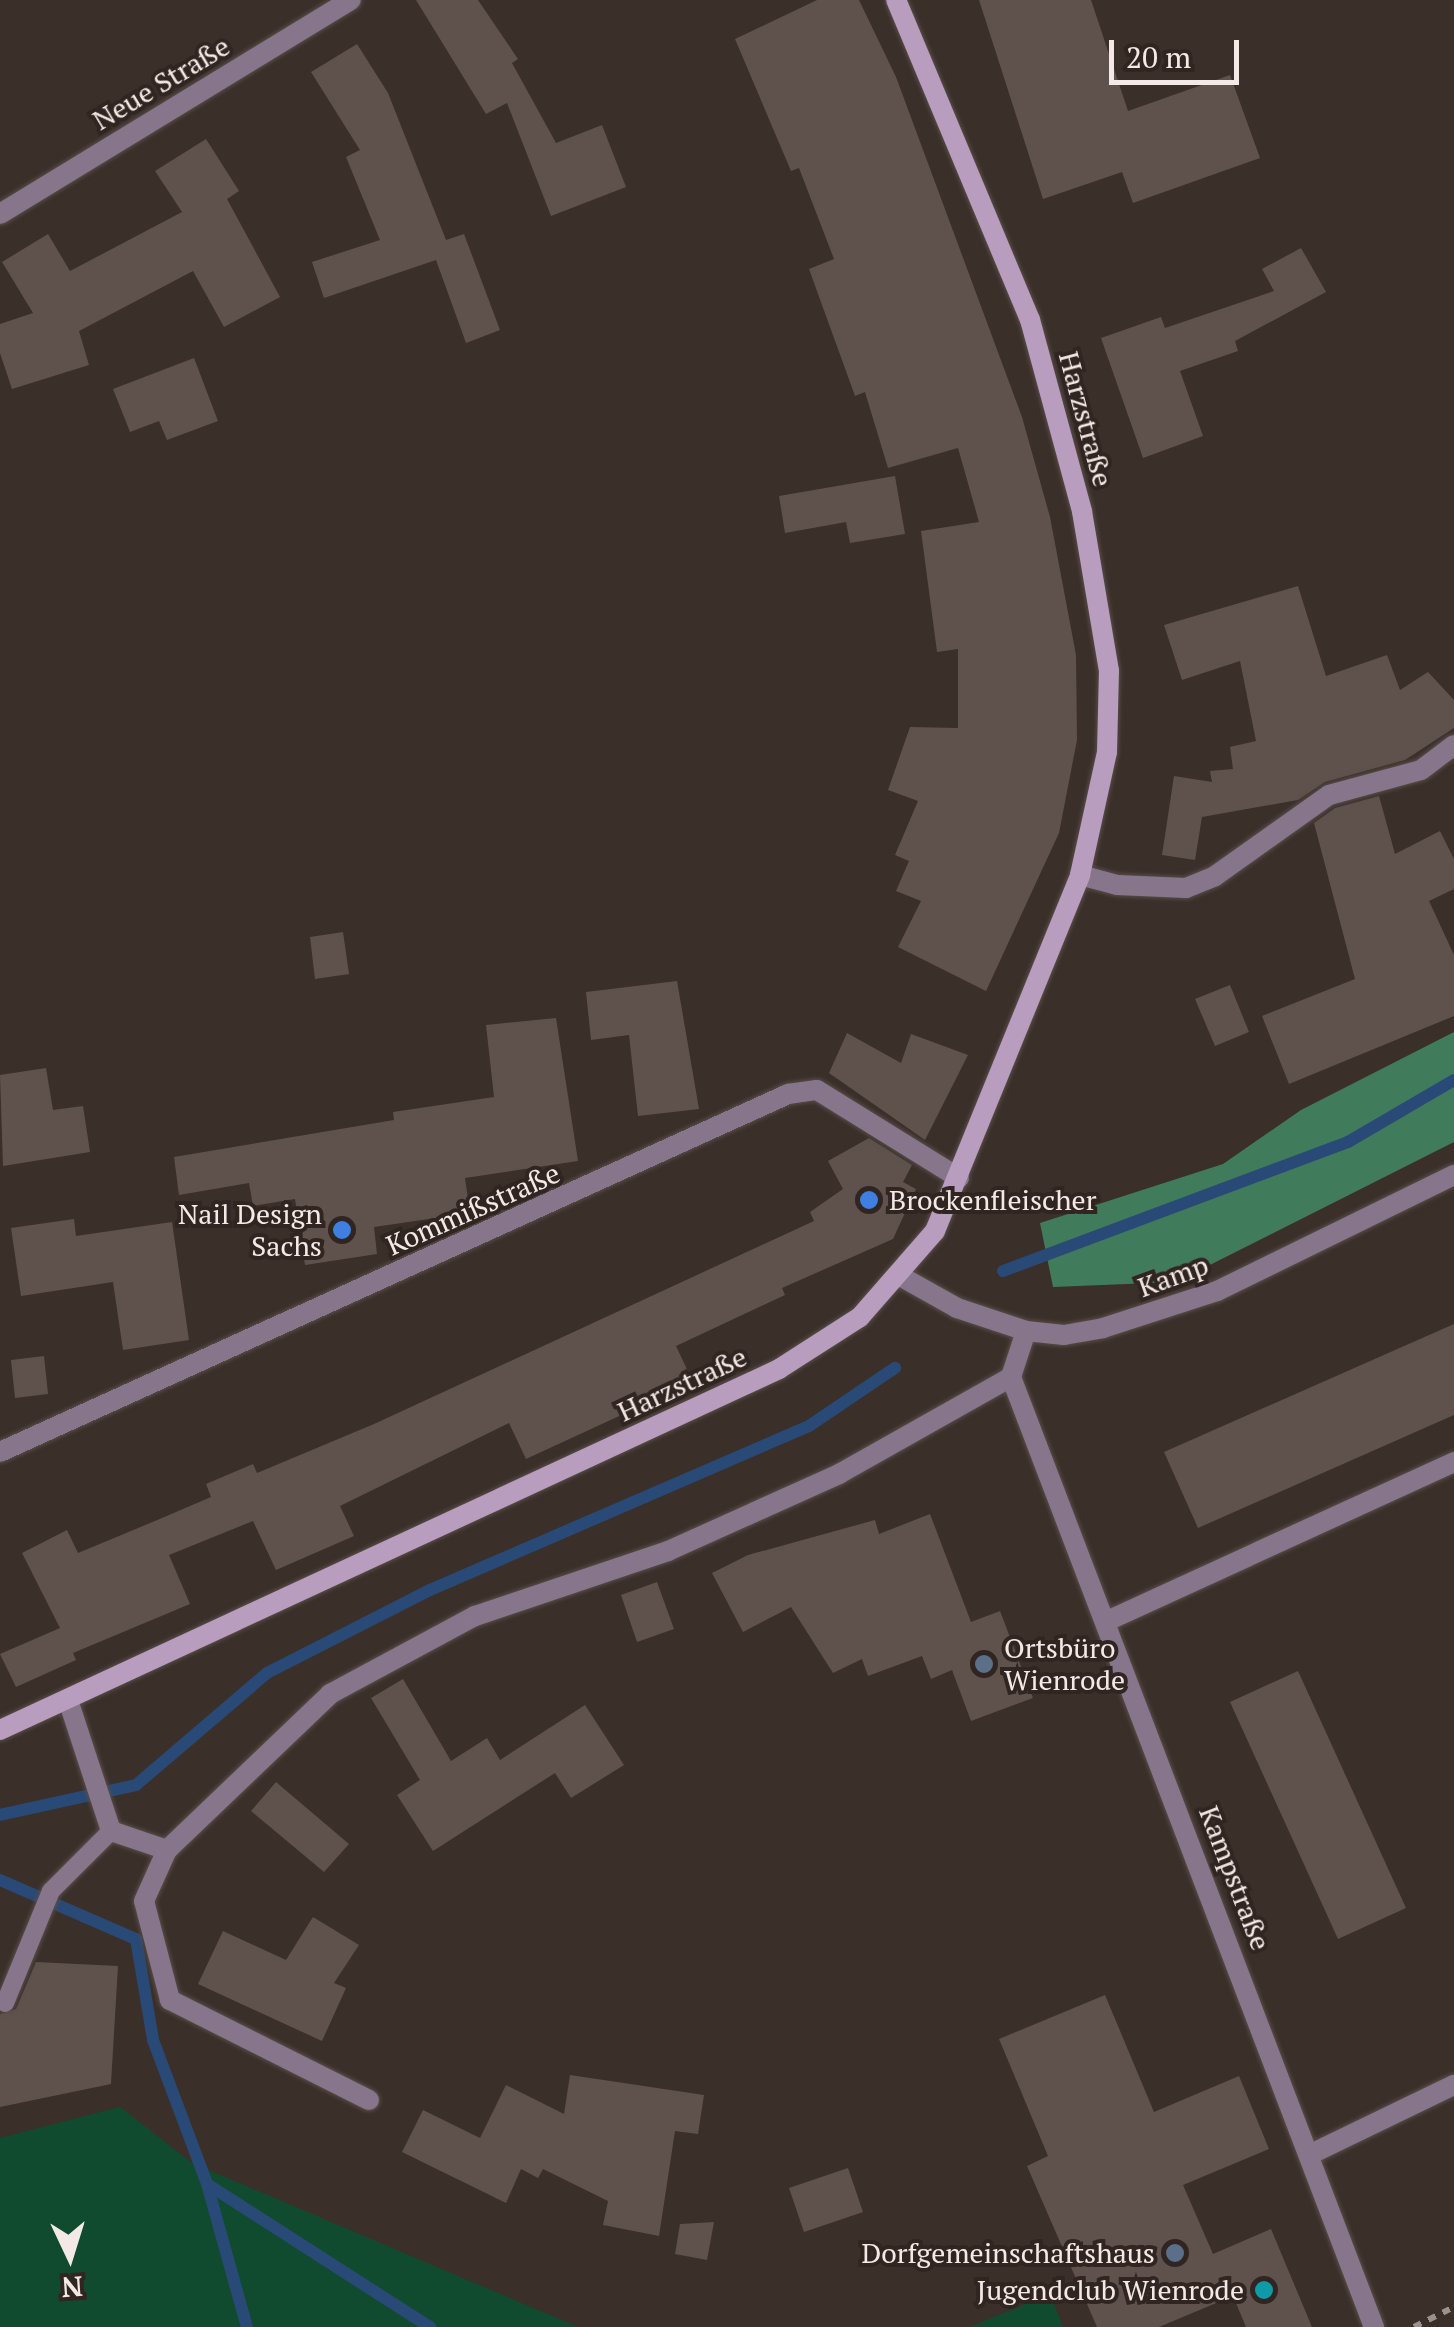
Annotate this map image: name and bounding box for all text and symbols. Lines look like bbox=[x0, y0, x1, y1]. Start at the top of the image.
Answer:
scale bar bbox=[1114, 20, 1244, 82]
street label: Neue Straße bbox=[86, 29, 236, 137]
text: 20 m bbox=[1126, 37, 1191, 77]
street label: Harzstraße bbox=[1052, 348, 1120, 490]
street label: Kommißstraße bbox=[381, 1156, 565, 1262]
place label: Brockenfleischer bbox=[889, 1183, 1096, 1217]
marker: Brockenfleischer bbox=[858, 1189, 880, 1211]
place label: Nail Design Sachs bbox=[178, 1197, 322, 1263]
marker: Nail Design Sachs bbox=[331, 1219, 353, 1241]
street label: Kamp bbox=[1133, 1248, 1213, 1304]
street label: Harzstraße bbox=[612, 1340, 752, 1428]
place label: Ortsbüro Wienrode bbox=[1004, 1631, 1125, 1697]
marker: Ortsbüro Wienrode bbox=[973, 1653, 995, 1675]
street label: Kampstraße bbox=[1192, 1801, 1278, 1955]
north arrow bbox=[20, 2207, 120, 2307]
place label: Dorfgemeinschaftshaus bbox=[861, 2236, 1155, 2270]
marker: Dorfgemeinschaftshaus bbox=[1164, 2242, 1186, 2264]
text: N bbox=[60, 2268, 84, 2307]
place label: Jugendclub Wienrode bbox=[977, 2273, 1244, 2307]
marker: Jugendclub Wienrode bbox=[1253, 2279, 1275, 2301]

